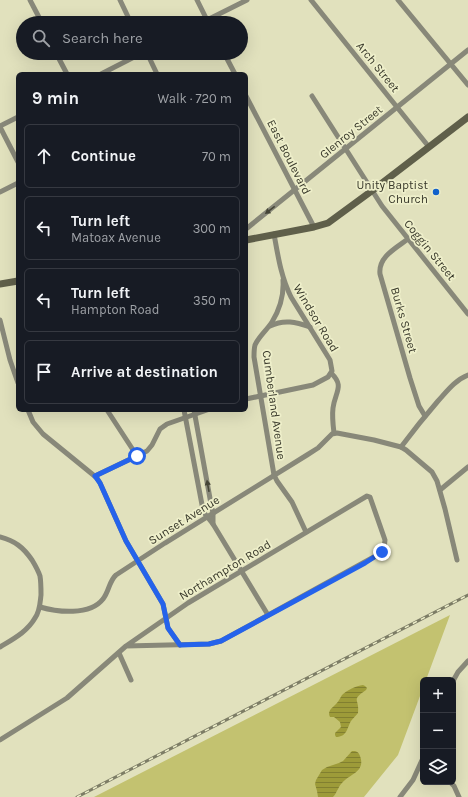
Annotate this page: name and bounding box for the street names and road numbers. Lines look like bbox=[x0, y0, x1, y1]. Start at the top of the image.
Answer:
street label: Arch Street bbox=[354, 39, 403, 95]
street label: Glenroy Street bbox=[317, 102, 386, 162]
street label: East Boulevard bbox=[264, 117, 314, 197]
street label: Coggin Street bbox=[401, 217, 459, 284]
street label: Windsor Road bbox=[290, 282, 342, 354]
street label: Burks Street bbox=[388, 285, 420, 355]
street label: Cumberland Avenue bbox=[259, 349, 289, 461]
street label: Sunset Avenue bbox=[146, 493, 222, 547]
street label: Northampton Road bbox=[177, 537, 273, 603]

